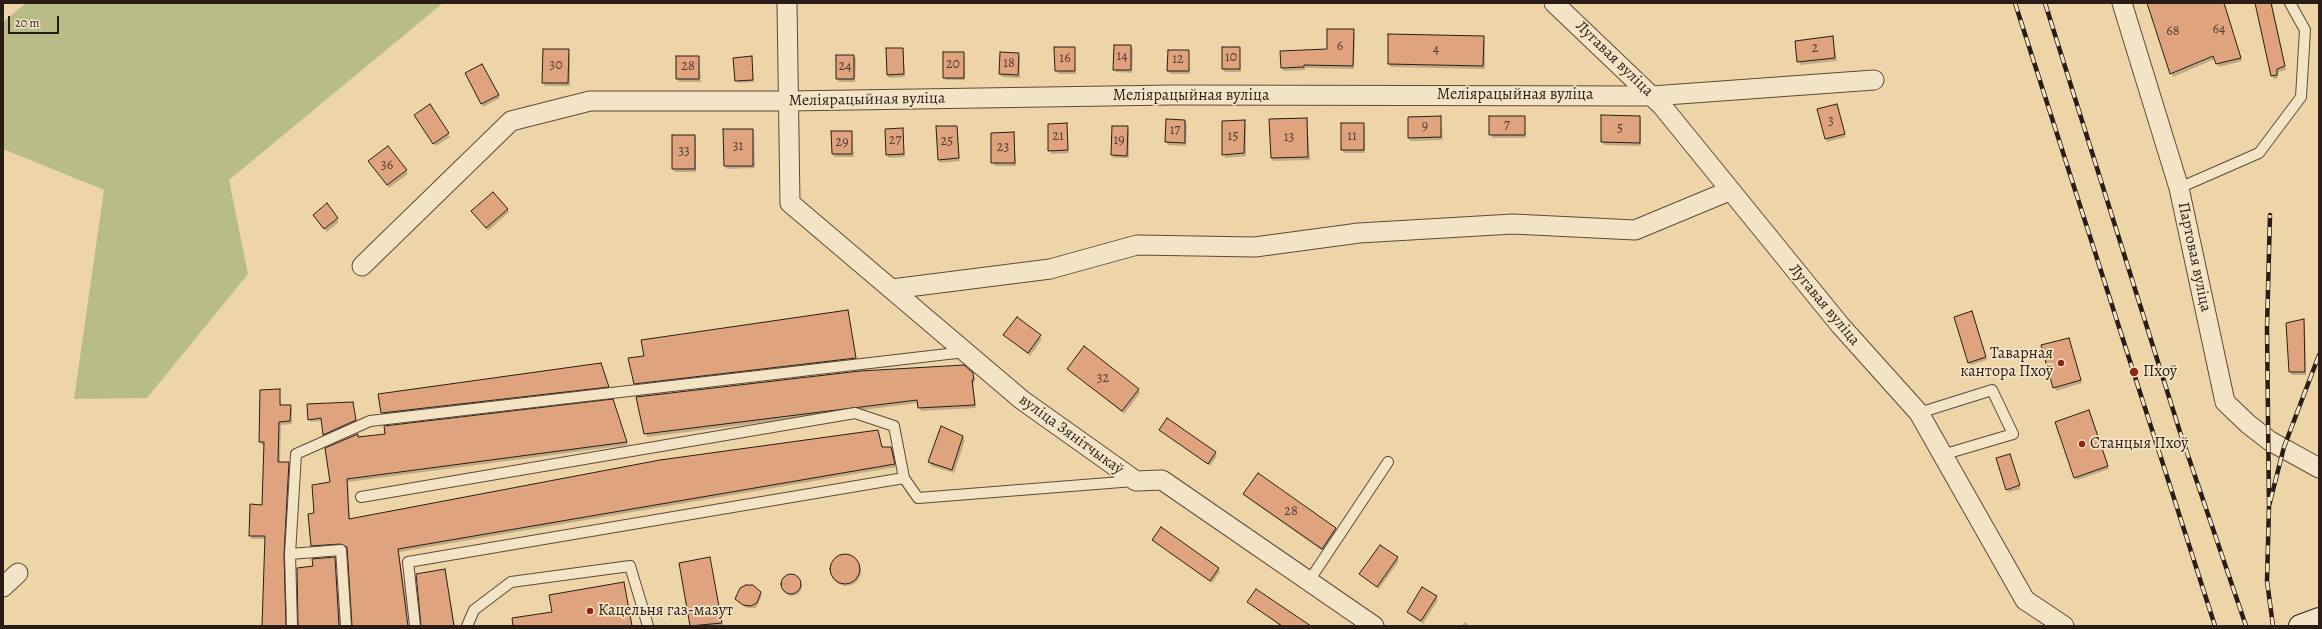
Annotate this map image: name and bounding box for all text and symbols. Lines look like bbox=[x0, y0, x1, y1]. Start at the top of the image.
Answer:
scale bar bbox=[10, 8, 61, 34]
text: 20 m bbox=[15, 15, 39, 31]
street label: Лугавая вуліца bbox=[1571, 17, 1657, 101]
house number: 64 bbox=[2213, 22, 2225, 38]
house number: 68 bbox=[2166, 24, 2180, 40]
house number: 6 bbox=[1337, 39, 1343, 55]
house number: 2 bbox=[1812, 41, 1818, 57]
house number: 4 bbox=[1433, 42, 1439, 58]
house number: 14 bbox=[1116, 49, 1128, 65]
house number: 10 bbox=[1225, 50, 1237, 66]
house number: 16 bbox=[1059, 51, 1071, 67]
house number: 12 bbox=[1172, 52, 1184, 68]
house number: 18 bbox=[1003, 56, 1015, 72]
house number: 20 bbox=[946, 57, 960, 73]
house number: 30 bbox=[549, 58, 563, 74]
house number: 28 bbox=[681, 59, 695, 75]
house number: 24 bbox=[839, 59, 851, 75]
street label: Меліярацыйная вуліца bbox=[1437, 85, 1593, 105]
street label: Меліярацыйная вуліца bbox=[1113, 86, 1269, 106]
street label: Меліярацыйная вуліца bbox=[789, 89, 945, 111]
house number: 3 bbox=[1828, 114, 1834, 130]
house number: 7 bbox=[1504, 118, 1510, 134]
house number: 9 bbox=[1422, 119, 1428, 135]
house number: 5 bbox=[1617, 121, 1623, 137]
house number: 17 bbox=[1170, 123, 1180, 139]
house number: 21 bbox=[1052, 129, 1064, 145]
house number: 15 bbox=[1228, 129, 1238, 145]
house number: 11 bbox=[1347, 129, 1357, 145]
house number: 13 bbox=[1284, 130, 1294, 146]
house number: 27 bbox=[889, 133, 901, 149]
house number: 19 bbox=[1113, 133, 1125, 149]
house number: 25 bbox=[941, 134, 953, 150]
house number: 29 bbox=[835, 135, 849, 151]
house number: 31 bbox=[733, 139, 743, 155]
house number: 23 bbox=[997, 140, 1009, 156]
house number: 33 bbox=[678, 144, 690, 160]
house number: 36 bbox=[381, 158, 393, 174]
street label: Партовая вуліца bbox=[2173, 200, 2215, 314]
street label: Лугавая вуліца bbox=[1784, 260, 1864, 350]
place label: Таварная кантора Пхоў bbox=[1960, 344, 2053, 382]
marker: Таварная кантора Пхоў bbox=[2056, 358, 2066, 368]
place label: Пхоў bbox=[2143, 362, 2177, 382]
marker: Пхоў bbox=[2128, 366, 2140, 378]
house number: 32 bbox=[1097, 371, 1109, 387]
street label: вуліца Зянітчыкаў bbox=[1015, 391, 1127, 479]
place label: Станцыя Пхоў bbox=[2090, 434, 2188, 454]
marker: Станцыя Пхоў bbox=[2077, 439, 2087, 449]
house number: 28 bbox=[1284, 504, 1298, 520]
place label: Кацельня газ-мазут bbox=[598, 601, 733, 621]
marker: Кацельня газ-мазут bbox=[585, 606, 595, 616]

